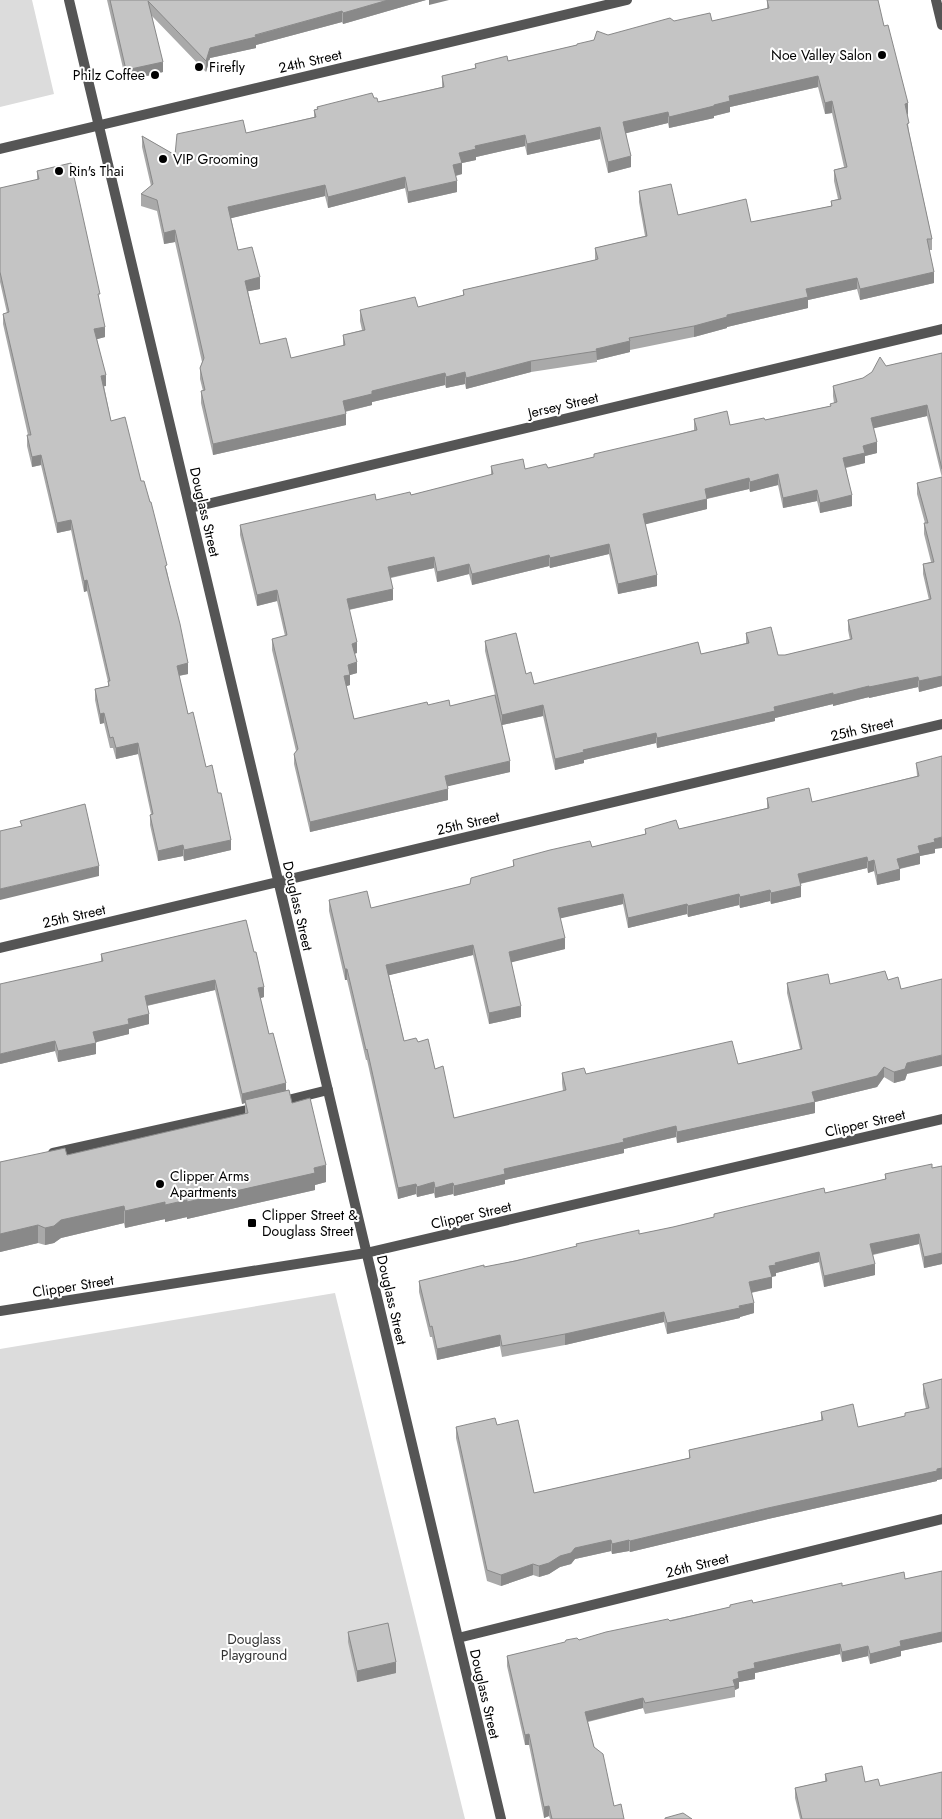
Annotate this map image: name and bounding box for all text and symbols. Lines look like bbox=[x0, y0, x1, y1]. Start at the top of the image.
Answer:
street label: 24th Street bbox=[276, 44, 344, 78]
place label: Noe Valley Salon bbox=[771, 45, 872, 65]
marker: Noe Valley Salon bbox=[876, 49, 888, 61]
place label: Firefly bbox=[209, 57, 246, 77]
marker: Firefly bbox=[193, 61, 205, 73]
place label: Philz Coffee bbox=[73, 65, 145, 85]
marker: Philz Coffee bbox=[149, 69, 161, 81]
place label: VIP Grooming bbox=[173, 149, 258, 169]
marker: VIP Grooming bbox=[157, 153, 169, 165]
place label: Rin's Thai bbox=[69, 161, 124, 181]
marker: Rin's Thai bbox=[53, 165, 65, 177]
street label: Jersey Street bbox=[524, 387, 601, 423]
street label: Douglass Street bbox=[185, 465, 225, 559]
street label: 25th Street bbox=[828, 712, 896, 746]
street label: 25th Street bbox=[434, 806, 502, 840]
street label: Douglass Street bbox=[278, 859, 318, 953]
street label: 25th Street bbox=[40, 899, 108, 933]
street label: Clipper Street bbox=[823, 1104, 908, 1142]
place label: Clipper Arms Apartments bbox=[170, 1166, 250, 1202]
marker: Clipper Arms Apartments bbox=[154, 1178, 166, 1190]
street label: Clipper Street bbox=[429, 1196, 514, 1234]
place label: Clipper Street & Douglass Street bbox=[262, 1205, 358, 1241]
marker: Clipper Street & Douglass Street bbox=[246, 1217, 258, 1229]
street label: Douglass Street bbox=[372, 1253, 412, 1347]
street label: Clipper Street bbox=[31, 1270, 116, 1302]
street label: 26th Street bbox=[663, 1547, 731, 1582]
park label: Douglass Playground bbox=[221, 1629, 287, 1665]
street label: Douglass Street bbox=[465, 1647, 505, 1741]

